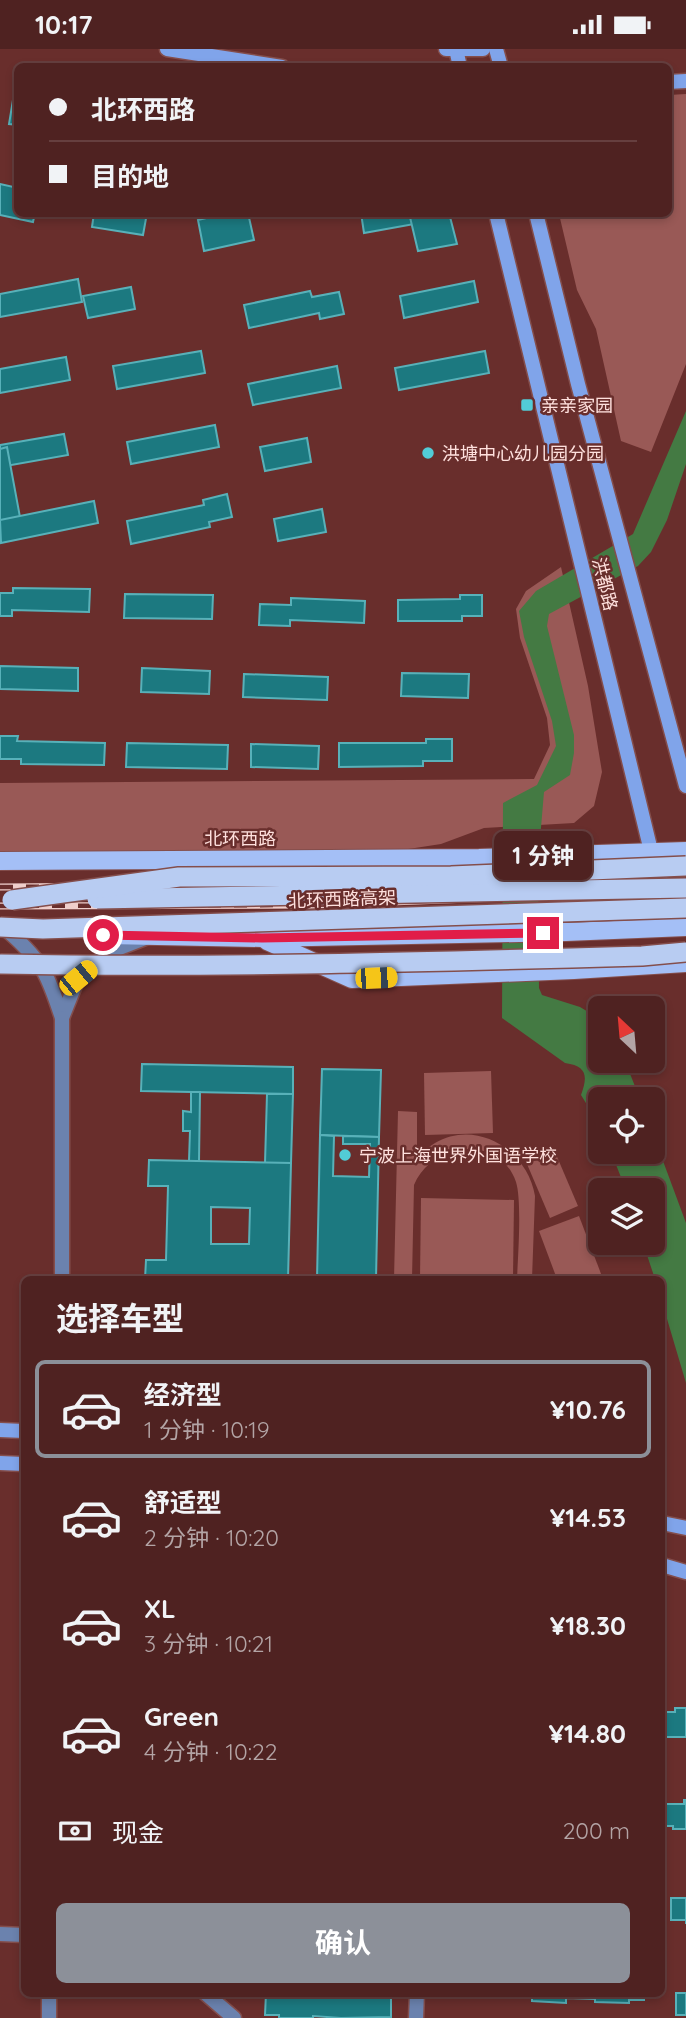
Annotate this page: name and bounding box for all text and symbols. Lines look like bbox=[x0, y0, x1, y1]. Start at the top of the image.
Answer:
text: 10:17 bbox=[35, 8, 93, 41]
text: 北环西路 bbox=[91, 93, 195, 126]
text: 目的地 bbox=[91, 160, 169, 193]
place label: 亲亲家园 bbox=[541, 394, 613, 417]
marker: 亲亲家园 bbox=[519, 397, 535, 413]
place label: 洪塘中心幼儿园分园 bbox=[442, 442, 604, 465]
marker: 洪塘中心幼儿园分园 bbox=[420, 445, 436, 461]
street label: 洪都路 bbox=[587, 555, 623, 613]
street label: 北环西路 bbox=[204, 827, 276, 850]
callout: 1 分钟 bbox=[494, 831, 592, 881]
text: 1 分钟 bbox=[512, 841, 574, 870]
street label: 北环西路高架 bbox=[288, 886, 396, 912]
route end bbox=[527, 917, 559, 949]
route start bbox=[87, 919, 119, 951]
car bbox=[56, 957, 101, 999]
car bbox=[355, 967, 398, 989]
north arrow bbox=[588, 996, 665, 1073]
map controls bbox=[588, 996, 665, 1255]
button: locate bbox=[588, 1087, 665, 1164]
place label: 宁波上海世界外国语学校 bbox=[359, 1144, 557, 1167]
marker: 宁波上海世界外国语学校 bbox=[337, 1147, 353, 1163]
button: layers bbox=[588, 1178, 665, 1255]
text: 选择车型 bbox=[56, 1298, 184, 1338]
icon: car bbox=[60, 1378, 123, 1441]
text: 经济型 bbox=[144, 1378, 222, 1411]
text: ¥10.76 bbox=[550, 1393, 626, 1426]
text: 1 分钟 · 10:19 bbox=[144, 1415, 270, 1444]
icon: car bbox=[60, 1486, 123, 1549]
text: 舒适型 bbox=[144, 1486, 222, 1519]
text: ¥14.53 bbox=[550, 1501, 626, 1534]
text: 2 分钟 · 10:20 bbox=[144, 1523, 279, 1552]
text: XL bbox=[144, 1592, 176, 1625]
icon: car bbox=[60, 1594, 123, 1657]
text: ¥18.30 bbox=[550, 1609, 626, 1642]
text: 3 分钟 · 10:21 bbox=[144, 1629, 273, 1658]
text: Green bbox=[144, 1700, 219, 1733]
icon: car bbox=[60, 1702, 123, 1765]
text: ¥14.80 bbox=[548, 1717, 626, 1750]
text: 4 分钟 · 10:22 bbox=[144, 1737, 277, 1766]
icon: cash bbox=[56, 1812, 94, 1850]
text: 现金 bbox=[112, 1816, 164, 1849]
text: 200 m bbox=[563, 1816, 630, 1845]
button: 确认 bbox=[56, 1903, 630, 1983]

